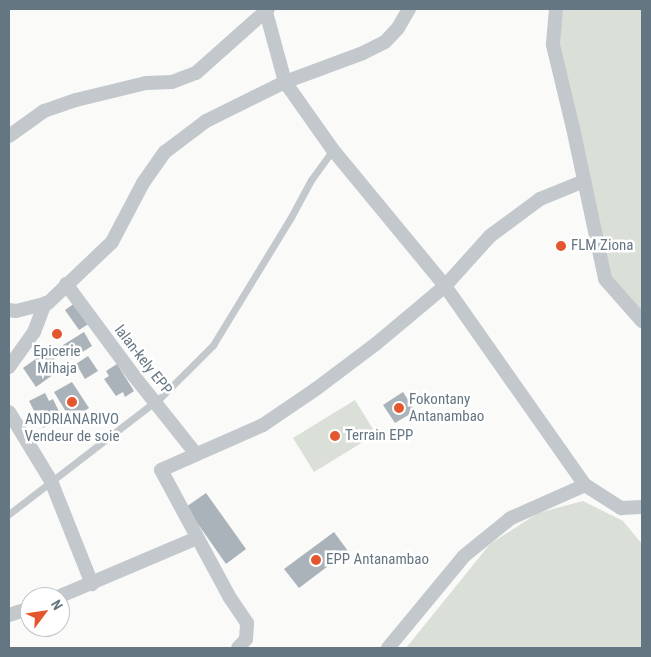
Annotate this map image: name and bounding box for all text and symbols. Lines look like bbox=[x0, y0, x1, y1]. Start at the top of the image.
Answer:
place label: FLM Ziona bbox=[571, 237, 633, 255]
marker: FLM Ziona bbox=[555, 240, 567, 252]
street label: lalan-kely EPP bbox=[110, 322, 176, 398]
marker: Epicerie Mihaja bbox=[51, 328, 63, 340]
place label: Epicerie Mihaja bbox=[33, 342, 81, 377]
place label: Fokontany Antanambao bbox=[409, 390, 484, 425]
marker: ANDRIANARIVO Vendeur de soie bbox=[66, 396, 78, 408]
marker: Fokontany Antanambao bbox=[393, 402, 405, 414]
place label: ANDRIANARIVO Vendeur de soie bbox=[25, 410, 119, 445]
place label: Terrain EPP bbox=[345, 427, 413, 445]
marker: Terrain EPP bbox=[329, 430, 341, 442]
place label: EPP Antanambao bbox=[326, 551, 429, 569]
marker: EPP Antanambao bbox=[310, 554, 322, 566]
north arrow bbox=[20, 587, 70, 637]
text: N bbox=[48, 597, 66, 613]

